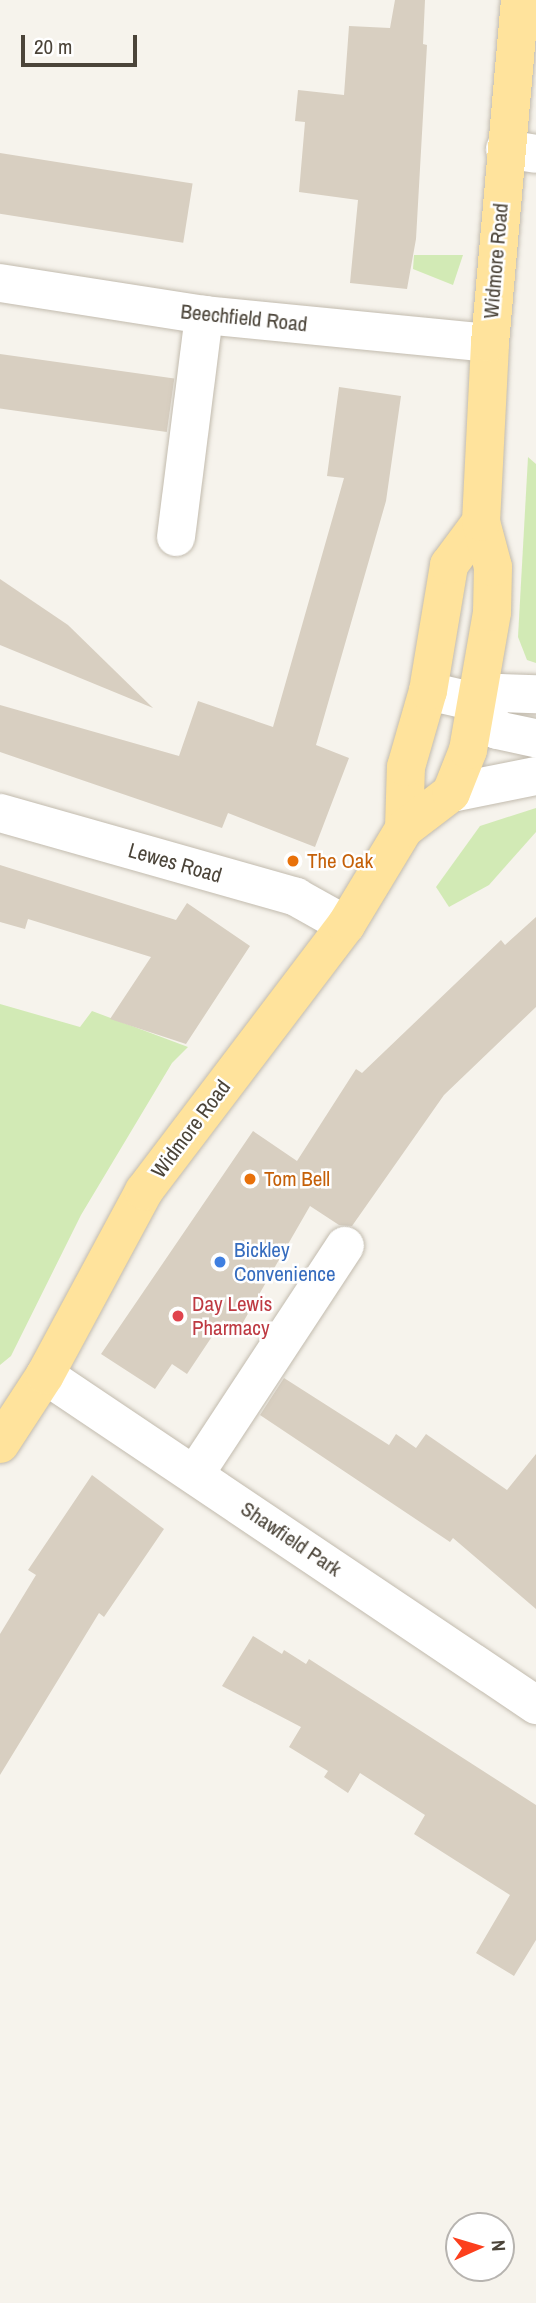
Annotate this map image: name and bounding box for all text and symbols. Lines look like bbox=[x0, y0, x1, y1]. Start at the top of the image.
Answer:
scale bar bbox=[24, 21, 140, 65]
text: 20 m bbox=[34, 32, 72, 61]
street label: Widmore Road bbox=[478, 202, 514, 320]
street label: Beechfield Road bbox=[179, 299, 309, 337]
street label: Lewes Road bbox=[126, 838, 224, 888]
place label: The Oak bbox=[307, 848, 373, 874]
marker: The Oak bbox=[285, 853, 301, 869]
street label: Widmore Road bbox=[146, 1075, 236, 1183]
place label: Tom Bell bbox=[264, 1166, 330, 1192]
marker: Tom Bell bbox=[242, 1171, 258, 1187]
place label: Bickley Convenience bbox=[234, 1237, 335, 1287]
marker: Bickley Convenience bbox=[212, 1254, 228, 1270]
place label: Day Lewis Pharmacy bbox=[192, 1291, 272, 1341]
marker: Day Lewis Pharmacy bbox=[170, 1308, 186, 1324]
street label: Shawfield Park bbox=[236, 1496, 346, 1582]
north arrow bbox=[445, 2212, 515, 2282]
text: N bbox=[486, 2239, 512, 2252]

